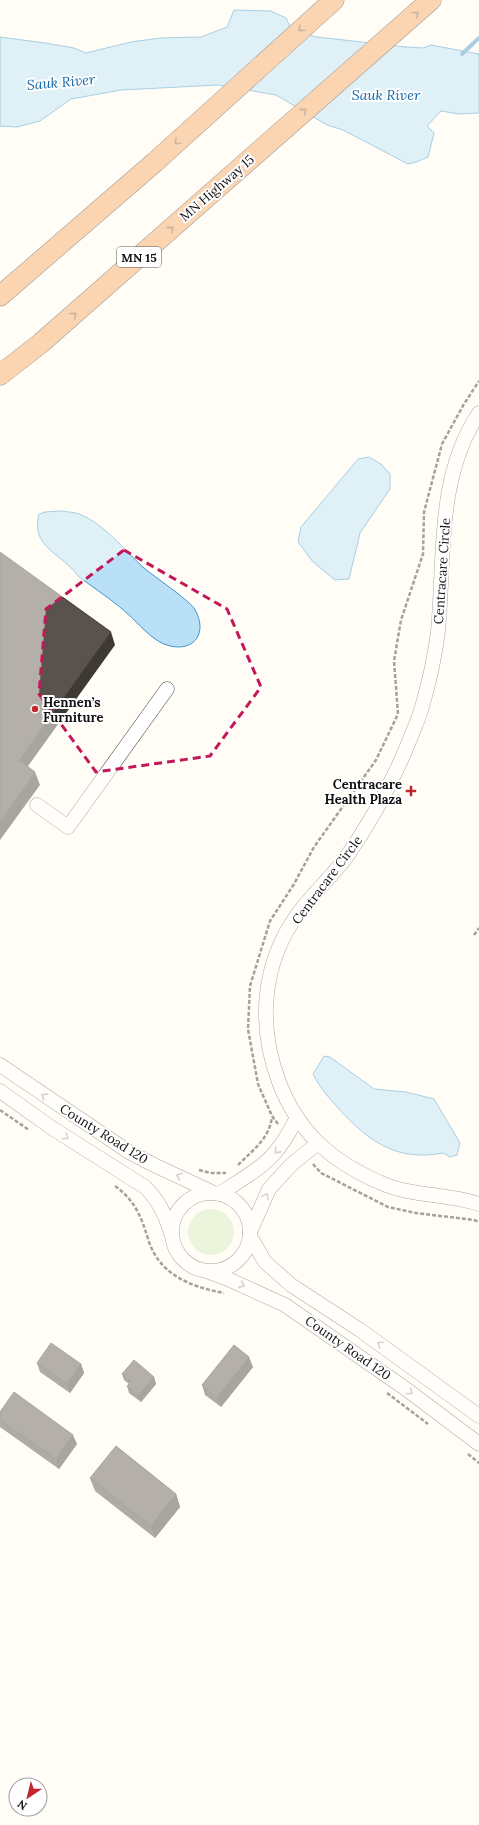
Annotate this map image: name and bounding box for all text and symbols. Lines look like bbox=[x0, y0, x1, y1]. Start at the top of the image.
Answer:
one-way arrow bbox=[411, 11, 419, 18]
one-way arrow bbox=[298, 25, 306, 32]
water label: Sauk River bbox=[26, 70, 97, 94]
water label: Sauk River bbox=[352, 86, 421, 104]
one-way arrow bbox=[300, 109, 307, 116]
one-way arrow bbox=[174, 137, 181, 144]
street label: MN Highway 15 bbox=[176, 151, 258, 225]
one-way arrow bbox=[166, 226, 174, 233]
road number: MN 15 bbox=[117, 247, 161, 267]
one-way arrow bbox=[69, 312, 76, 319]
street label: Centracare Circle bbox=[430, 517, 454, 625]
place label: Hennen’s Furniture bbox=[43, 694, 104, 726]
marker: Hennen’s Furniture bbox=[30, 704, 40, 714]
place label: Centracare Health Plaza bbox=[325, 776, 402, 808]
marker: Centracare Health Plaza bbox=[405, 785, 417, 797]
street label: Centracare Circle bbox=[288, 832, 366, 928]
one-way arrow bbox=[41, 1093, 48, 1101]
street label: County Road 120 bbox=[57, 1100, 151, 1168]
one-way arrow bbox=[62, 1132, 69, 1139]
one-way arrow bbox=[274, 1146, 282, 1154]
one-way arrow bbox=[176, 1173, 183, 1181]
one-way arrow bbox=[261, 1193, 268, 1200]
one-way arrow bbox=[238, 1280, 245, 1288]
street label: County Road 120 bbox=[302, 1312, 394, 1384]
one-way arrow bbox=[377, 1341, 384, 1349]
one-way arrow bbox=[406, 1388, 413, 1395]
north arrow bbox=[8, 1777, 48, 1817]
text: N bbox=[14, 1797, 30, 1813]

